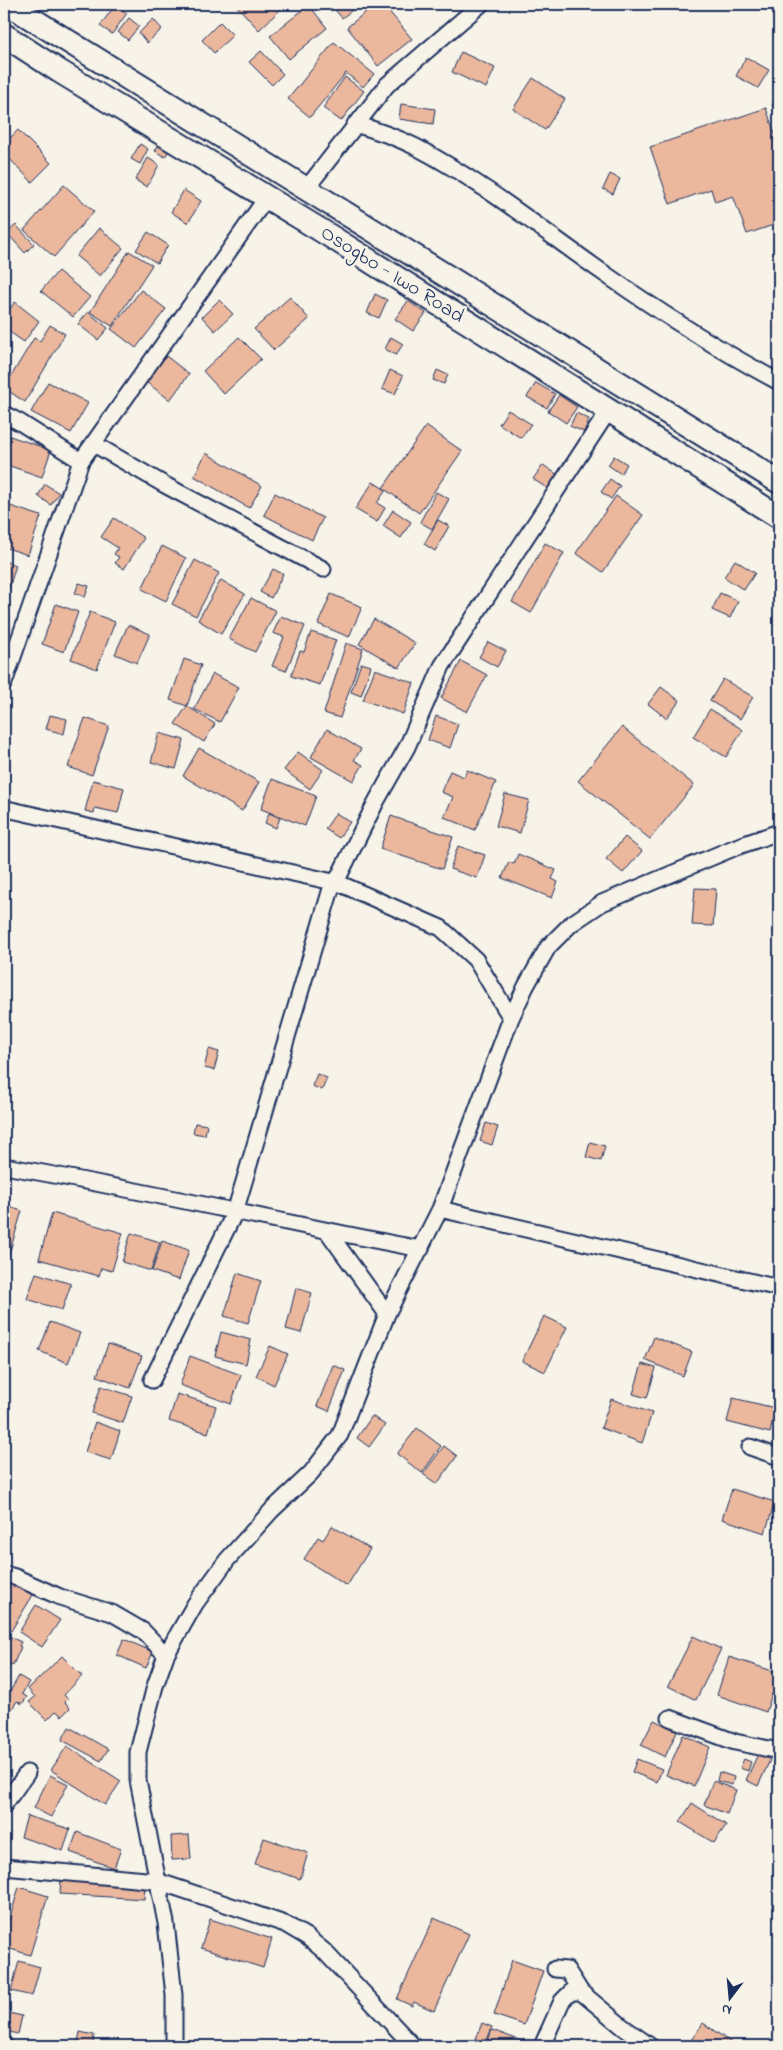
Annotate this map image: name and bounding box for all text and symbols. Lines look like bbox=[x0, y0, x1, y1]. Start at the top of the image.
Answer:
street label: Osogbo - Iwo Road bbox=[313, 219, 470, 333]
north arrow bbox=[706, 1972, 756, 2022]
text: N bbox=[719, 1998, 734, 2020]

